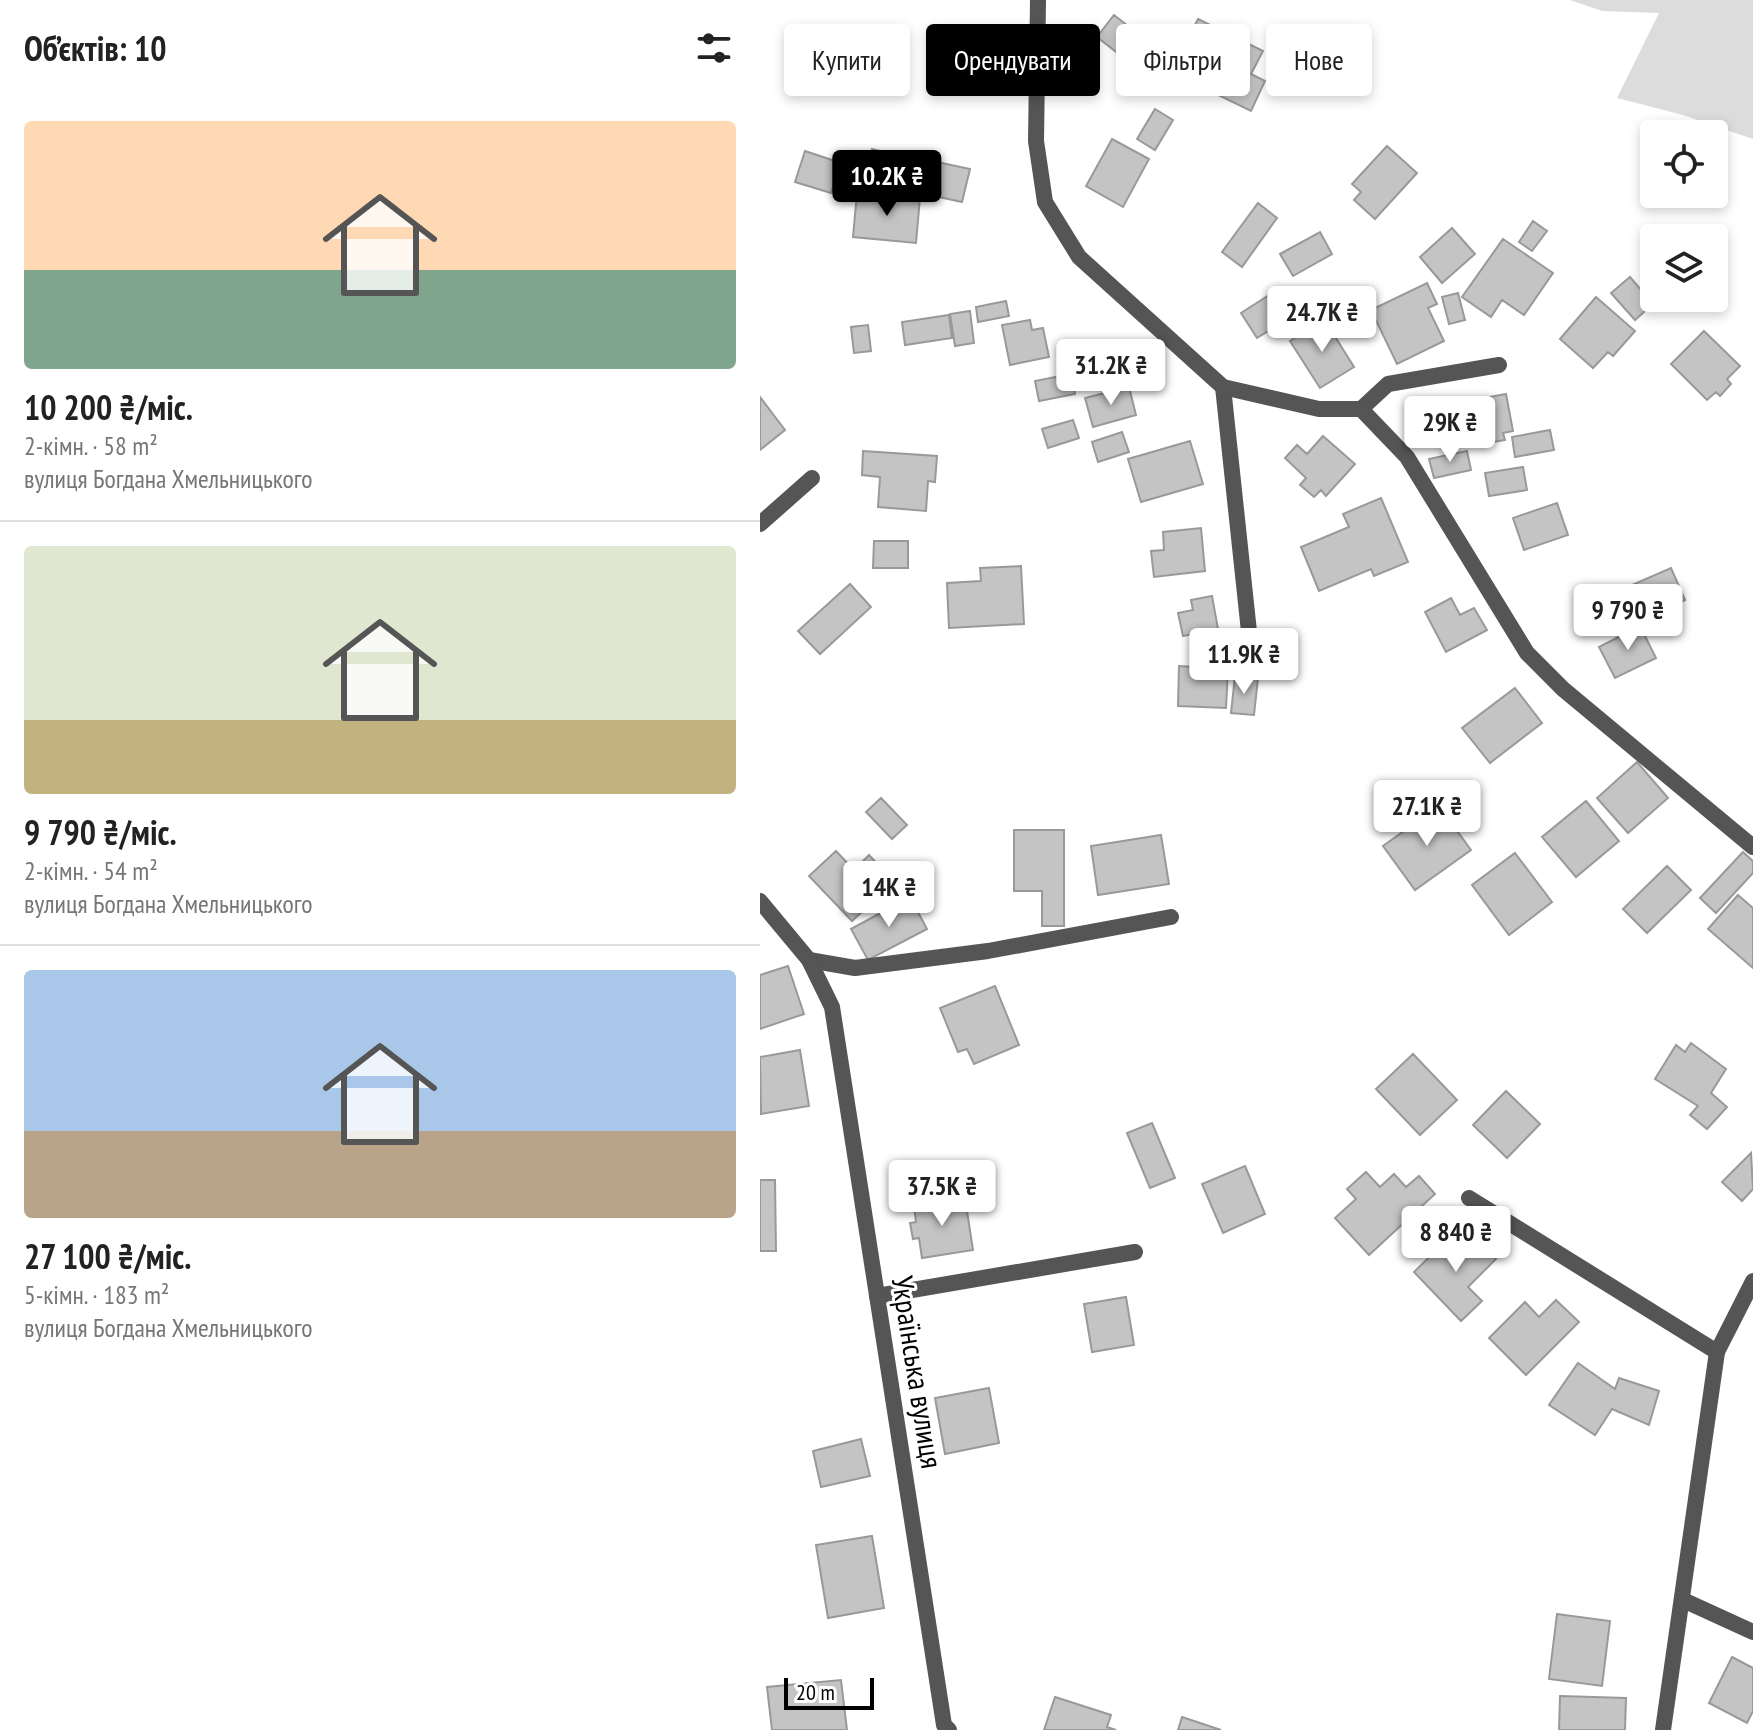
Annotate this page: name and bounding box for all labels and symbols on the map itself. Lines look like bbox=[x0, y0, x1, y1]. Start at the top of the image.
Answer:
pin: 10.2K ₴ bbox=[813, 150, 961, 218]
pin: 24.7K ₴ bbox=[1248, 286, 1396, 354]
pin: 31.2K ₴ bbox=[1037, 339, 1185, 407]
pin: 29K ₴ bbox=[1394, 396, 1506, 464]
pin: 9 790 ₴ bbox=[1554, 584, 1702, 652]
pin: 11.9K ₴ bbox=[1170, 628, 1318, 696]
pin: 27.1K ₴ bbox=[1353, 780, 1501, 848]
pin: 14K ₴ bbox=[833, 861, 945, 929]
pin: 37.5K ₴ bbox=[868, 1160, 1016, 1228]
pin: 8 840 ₴ bbox=[1382, 1206, 1530, 1274]
street label: Українська вулиця bbox=[884, 1273, 952, 1471]
scale bar bbox=[784, 1674, 874, 1710]

